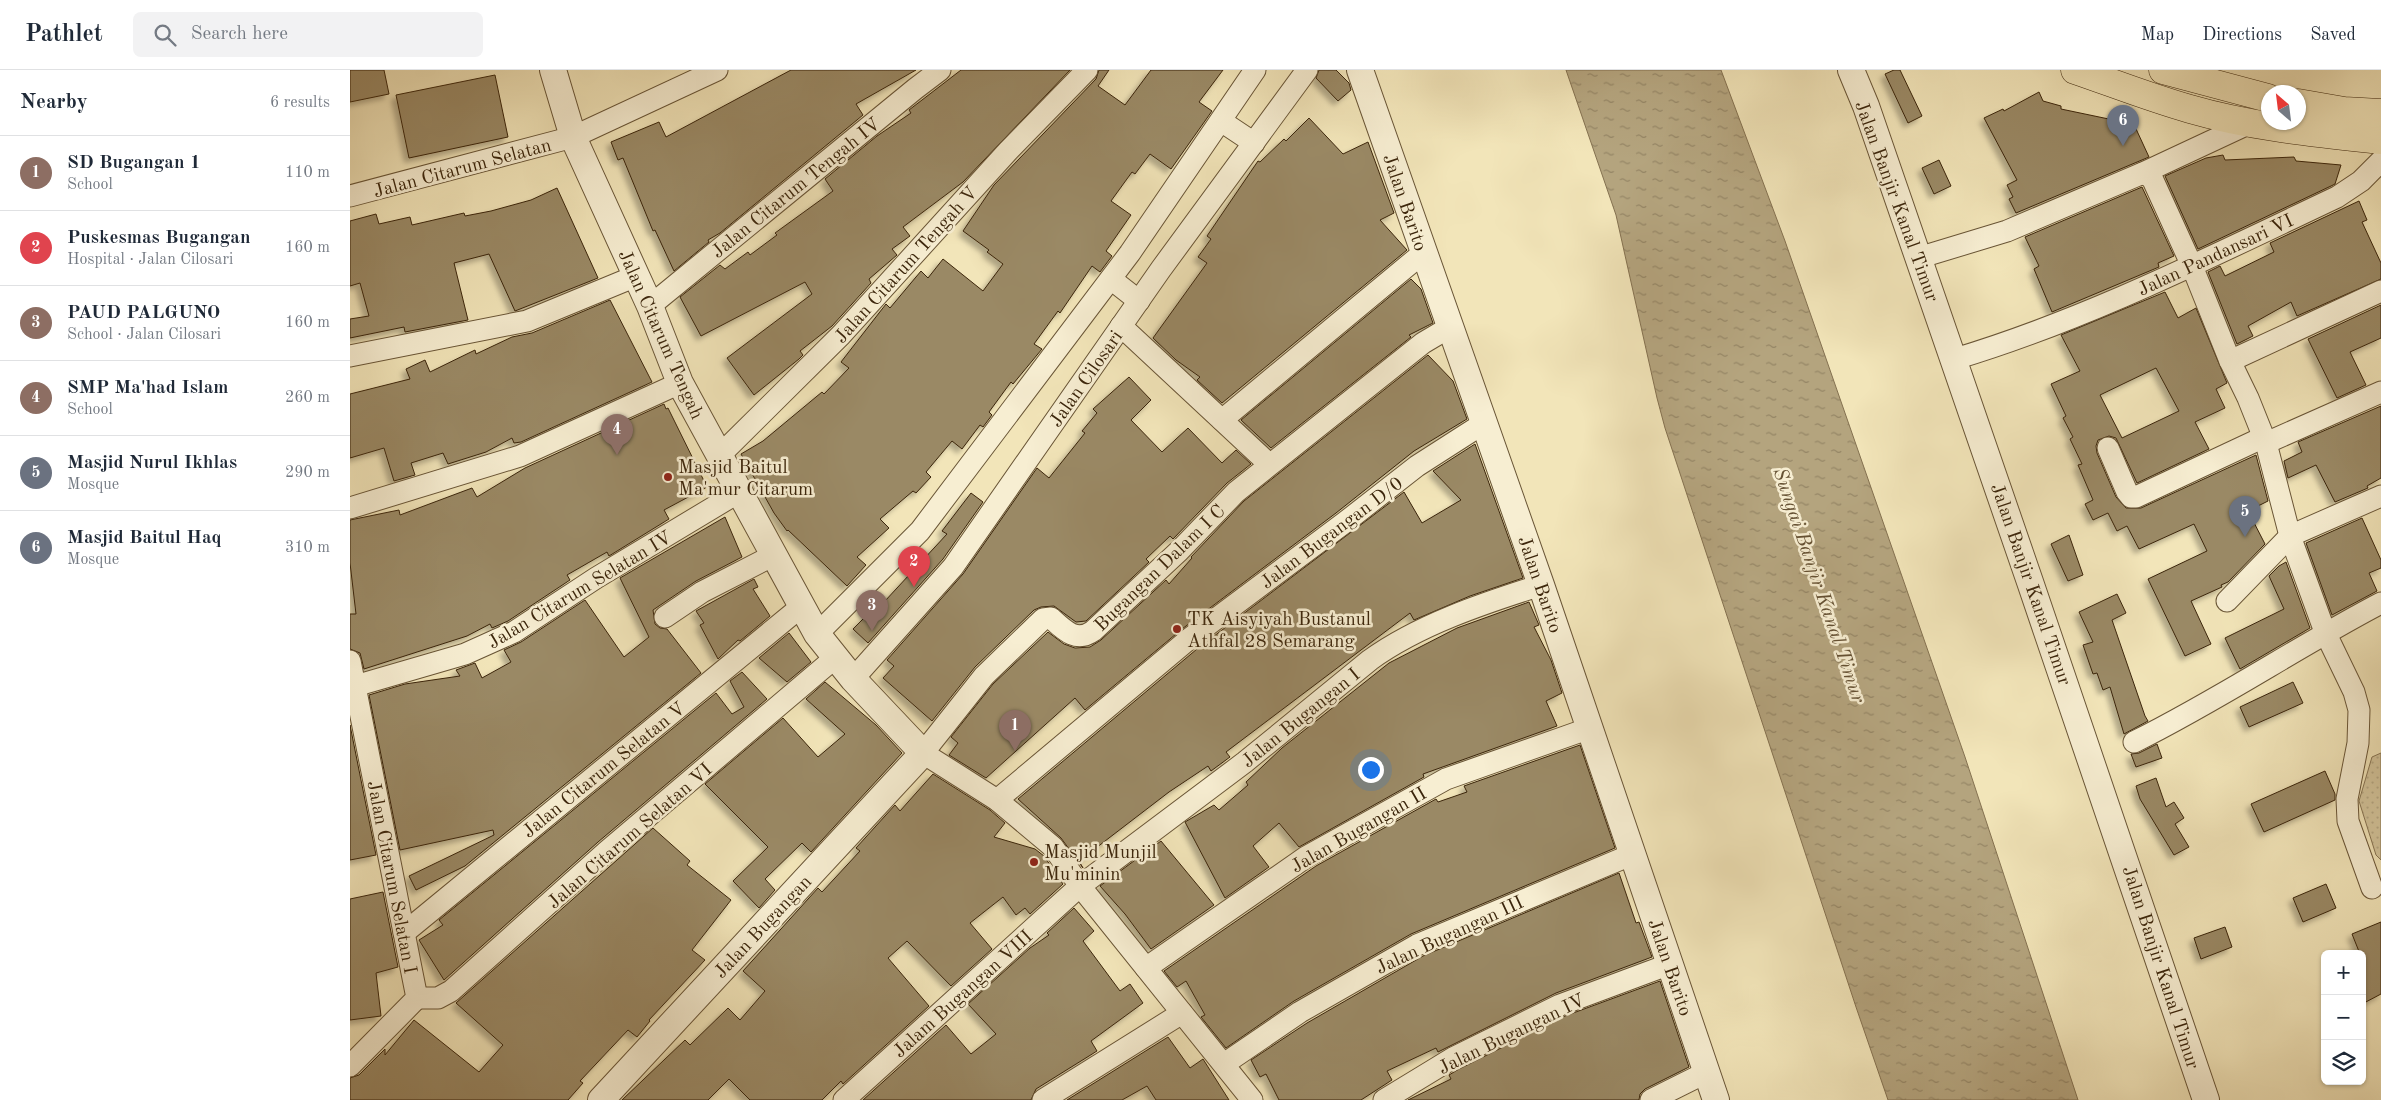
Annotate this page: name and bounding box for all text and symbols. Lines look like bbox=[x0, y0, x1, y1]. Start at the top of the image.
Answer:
search box bbox=[133, 12, 483, 57]
icon: search bbox=[151, 21, 179, 49]
text: Pathlet bbox=[25, 23, 103, 47]
text: Search here bbox=[191, 25, 288, 44]
text: Map bbox=[2141, 26, 2174, 44]
text: Directions bbox=[2202, 26, 2282, 44]
text: Saved bbox=[2310, 26, 2356, 44]
north arrow bbox=[2261, 85, 2306, 130]
text: Nearby bbox=[20, 92, 88, 113]
text: 6 results bbox=[270, 95, 330, 111]
street label: Jalan Banjir Kanal Timur bbox=[1850, 99, 1941, 305]
pin: 6 bbox=[2107, 105, 2139, 146]
street label: Jalan Citarum Tengah IV bbox=[709, 115, 885, 263]
street label: Jalan Citarum Selatan bbox=[372, 137, 554, 202]
street label: Jalan Barito bbox=[1378, 152, 1429, 254]
text: SD Bugangan 1 bbox=[67, 154, 201, 173]
text: 1 bbox=[31, 165, 41, 181]
text: 110 m bbox=[285, 165, 330, 181]
text: School bbox=[67, 177, 113, 193]
street label: Jalan Citarum Tengah V bbox=[832, 184, 982, 348]
street label: Jalan Pandansari VI bbox=[2135, 212, 2297, 301]
text: Puskesmas Bugangan bbox=[67, 229, 251, 248]
text: 2 bbox=[31, 240, 41, 256]
text: 160 m bbox=[285, 240, 330, 256]
street label: Jalan Citarum Tengah bbox=[614, 247, 706, 423]
text: Hospital · Jalan Cilosari bbox=[67, 252, 233, 268]
text: PAUD PALGUNO bbox=[67, 304, 220, 323]
text: 3 bbox=[31, 315, 41, 331]
text: 160 m bbox=[285, 315, 330, 331]
text: School · Jalan Cilosari bbox=[67, 327, 221, 343]
street label: Jalan Cilosari bbox=[1047, 328, 1127, 431]
text: SMP Ma'had Islam bbox=[67, 379, 229, 398]
text: 4 bbox=[31, 390, 41, 406]
text: 260 m bbox=[285, 390, 330, 406]
text: School bbox=[67, 402, 113, 418]
pin: 4 bbox=[601, 414, 633, 455]
text: Masjid Nurul Ikhlas bbox=[67, 454, 237, 473]
place label: Masjid Baitul Ma'mur Citarum bbox=[678, 459, 813, 500]
text: 5 bbox=[31, 465, 41, 481]
text: 290 m bbox=[285, 465, 330, 481]
water label: Sungai Banjir Kanal Timur bbox=[1768, 465, 1868, 706]
marker: Masjid Baitul Ma'mur Citarum bbox=[662, 471, 674, 483]
street label: Jalan Bugangan D/0 bbox=[1258, 474, 1407, 593]
text: Mosque bbox=[67, 477, 119, 493]
street label: Jalan Banjir Kanal Timur bbox=[1986, 481, 2073, 689]
pin: 5 bbox=[2229, 496, 2261, 537]
street label: Bugangan Dalam I C bbox=[1092, 502, 1230, 636]
text: Masjid Baitul Haq bbox=[67, 529, 222, 548]
street label: Jalan Citarum Selatan IV bbox=[485, 529, 676, 654]
street label: Jalan Barito bbox=[1513, 534, 1564, 636]
text: 6 bbox=[31, 540, 41, 556]
text: 310 m bbox=[285, 540, 330, 556]
pin: 2 bbox=[898, 546, 930, 587]
text: Mosque bbox=[67, 552, 119, 568]
pin: 3 bbox=[856, 590, 888, 631]
place label: TK Aisyiyah Bustanul Athfal 28 Semarang bbox=[1187, 611, 1371, 652]
marker: TK Aisyiyah Bustanul Athfal 28 Semarang bbox=[1171, 623, 1183, 635]
street label: Jalan Bugangan I bbox=[1239, 666, 1364, 772]
street label: Jalan Citarum Selatan V bbox=[520, 699, 690, 842]
pin: 1 bbox=[999, 710, 1031, 751]
your location bbox=[1358, 757, 1384, 783]
street label: Jalan Citarum Selatan VI bbox=[545, 761, 716, 913]
street label: Jalan Citarum Selatan I bbox=[363, 779, 419, 976]
street label: Jalan Bugangan II bbox=[1288, 785, 1430, 878]
place label: Masjid Munjil Mu'minin bbox=[1044, 844, 1157, 885]
marker: Masjid Munjil Mu'minin bbox=[1028, 856, 1040, 868]
street label: Jalan Banjir Kanal Timur bbox=[2118, 864, 2202, 1072]
street label: Jalan Bugangan bbox=[712, 873, 816, 983]
street label: Jalan Bugangan III bbox=[1373, 894, 1527, 979]
street label: Jalan Barito bbox=[1643, 917, 1694, 1019]
street label: Jalam Bugangan VIII bbox=[890, 928, 1037, 1062]
map controls bbox=[2321, 950, 2366, 1085]
button: + bbox=[2321, 950, 2366, 995]
street label: Jalan Bugangan IV bbox=[1436, 991, 1589, 1079]
button: − bbox=[2321, 995, 2366, 1040]
button: layers bbox=[2321, 1040, 2366, 1085]

